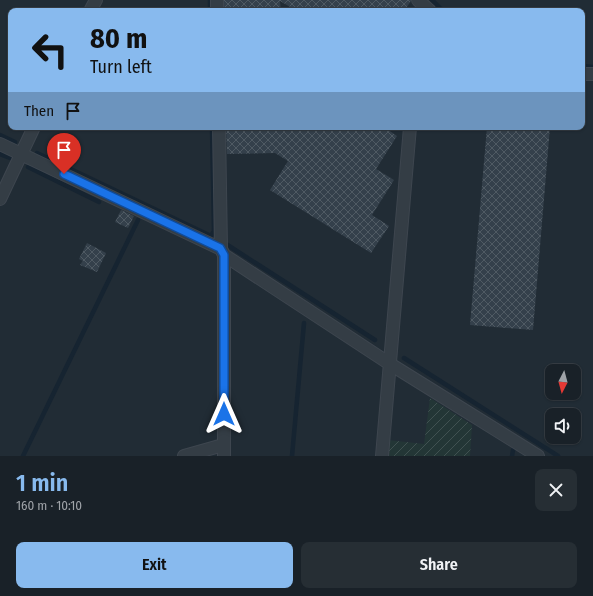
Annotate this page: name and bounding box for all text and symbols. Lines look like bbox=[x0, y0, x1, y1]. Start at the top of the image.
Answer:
text: 80 m bbox=[90, 22, 147, 55]
icon: left bbox=[24, 24, 76, 76]
text: Turn left bbox=[90, 56, 152, 78]
icon: arrive bbox=[62, 100, 84, 122]
text: Then bbox=[24, 102, 54, 120]
pin bbox=[47, 133, 81, 174]
icon: arrive bbox=[53, 139, 75, 161]
north arrow bbox=[545, 364, 581, 400]
map controls bbox=[545, 364, 581, 444]
position arrow bbox=[203, 393, 245, 435]
button: sound bbox=[545, 408, 581, 444]
text: 1 min bbox=[16, 469, 68, 497]
button: close bbox=[535, 469, 577, 511]
text: 160 m · 10:10 bbox=[16, 498, 82, 513]
button: Exit bbox=[16, 542, 293, 588]
button: Share bbox=[301, 542, 577, 588]

